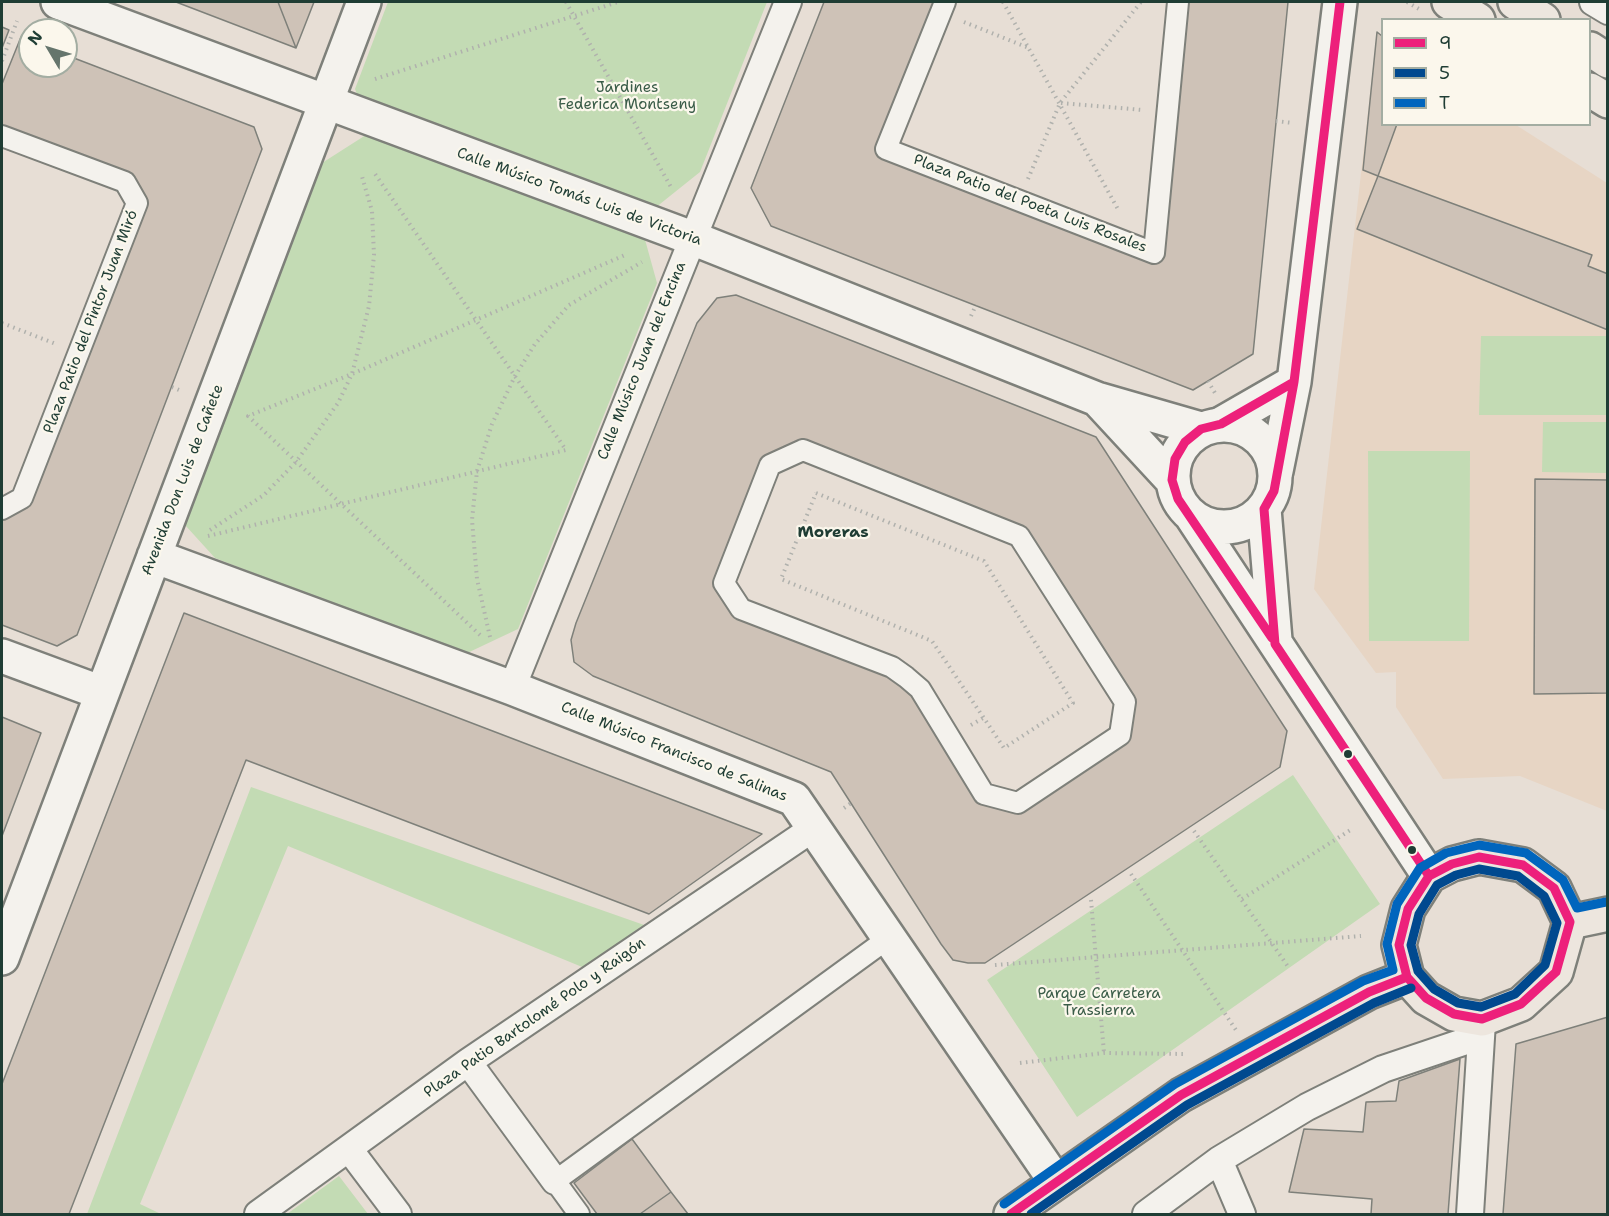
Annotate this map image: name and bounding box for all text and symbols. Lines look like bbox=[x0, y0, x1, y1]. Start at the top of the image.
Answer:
north arrow bbox=[18, 18, 78, 78]
legend bbox=[1381, 18, 1591, 126]
text: N bbox=[23, 26, 47, 49]
text: 9 bbox=[1439, 31, 1452, 55]
text: 5 bbox=[1439, 61, 1450, 85]
park label: Jardines Federica Montseny bbox=[558, 79, 696, 114]
text: T bbox=[1439, 91, 1450, 115]
street label: Calle Músico Tomás Luis de Victoria bbox=[454, 144, 704, 250]
street label: Plaza Patio del Poeta Luis Rosales bbox=[911, 151, 1149, 257]
street label: Plaza Patio del Pintor Juan Miró bbox=[40, 208, 142, 436]
street label: Calle Músico Juan del Encina bbox=[594, 259, 690, 463]
street label: Avenida Don Luis de Cañete bbox=[138, 382, 228, 578]
district label: Moreras bbox=[797, 523, 869, 543]
street label: Calle Músico Francisco de Salinas bbox=[558, 698, 790, 806]
unlabelled marker bbox=[1342, 748, 1354, 760]
unlabelled marker bbox=[1406, 844, 1418, 856]
street label: Plaza Patio Bartolomé Polo y Raigón bbox=[421, 934, 649, 1102]
park label: Parque Carretera Trassierra bbox=[1037, 985, 1161, 1020]

